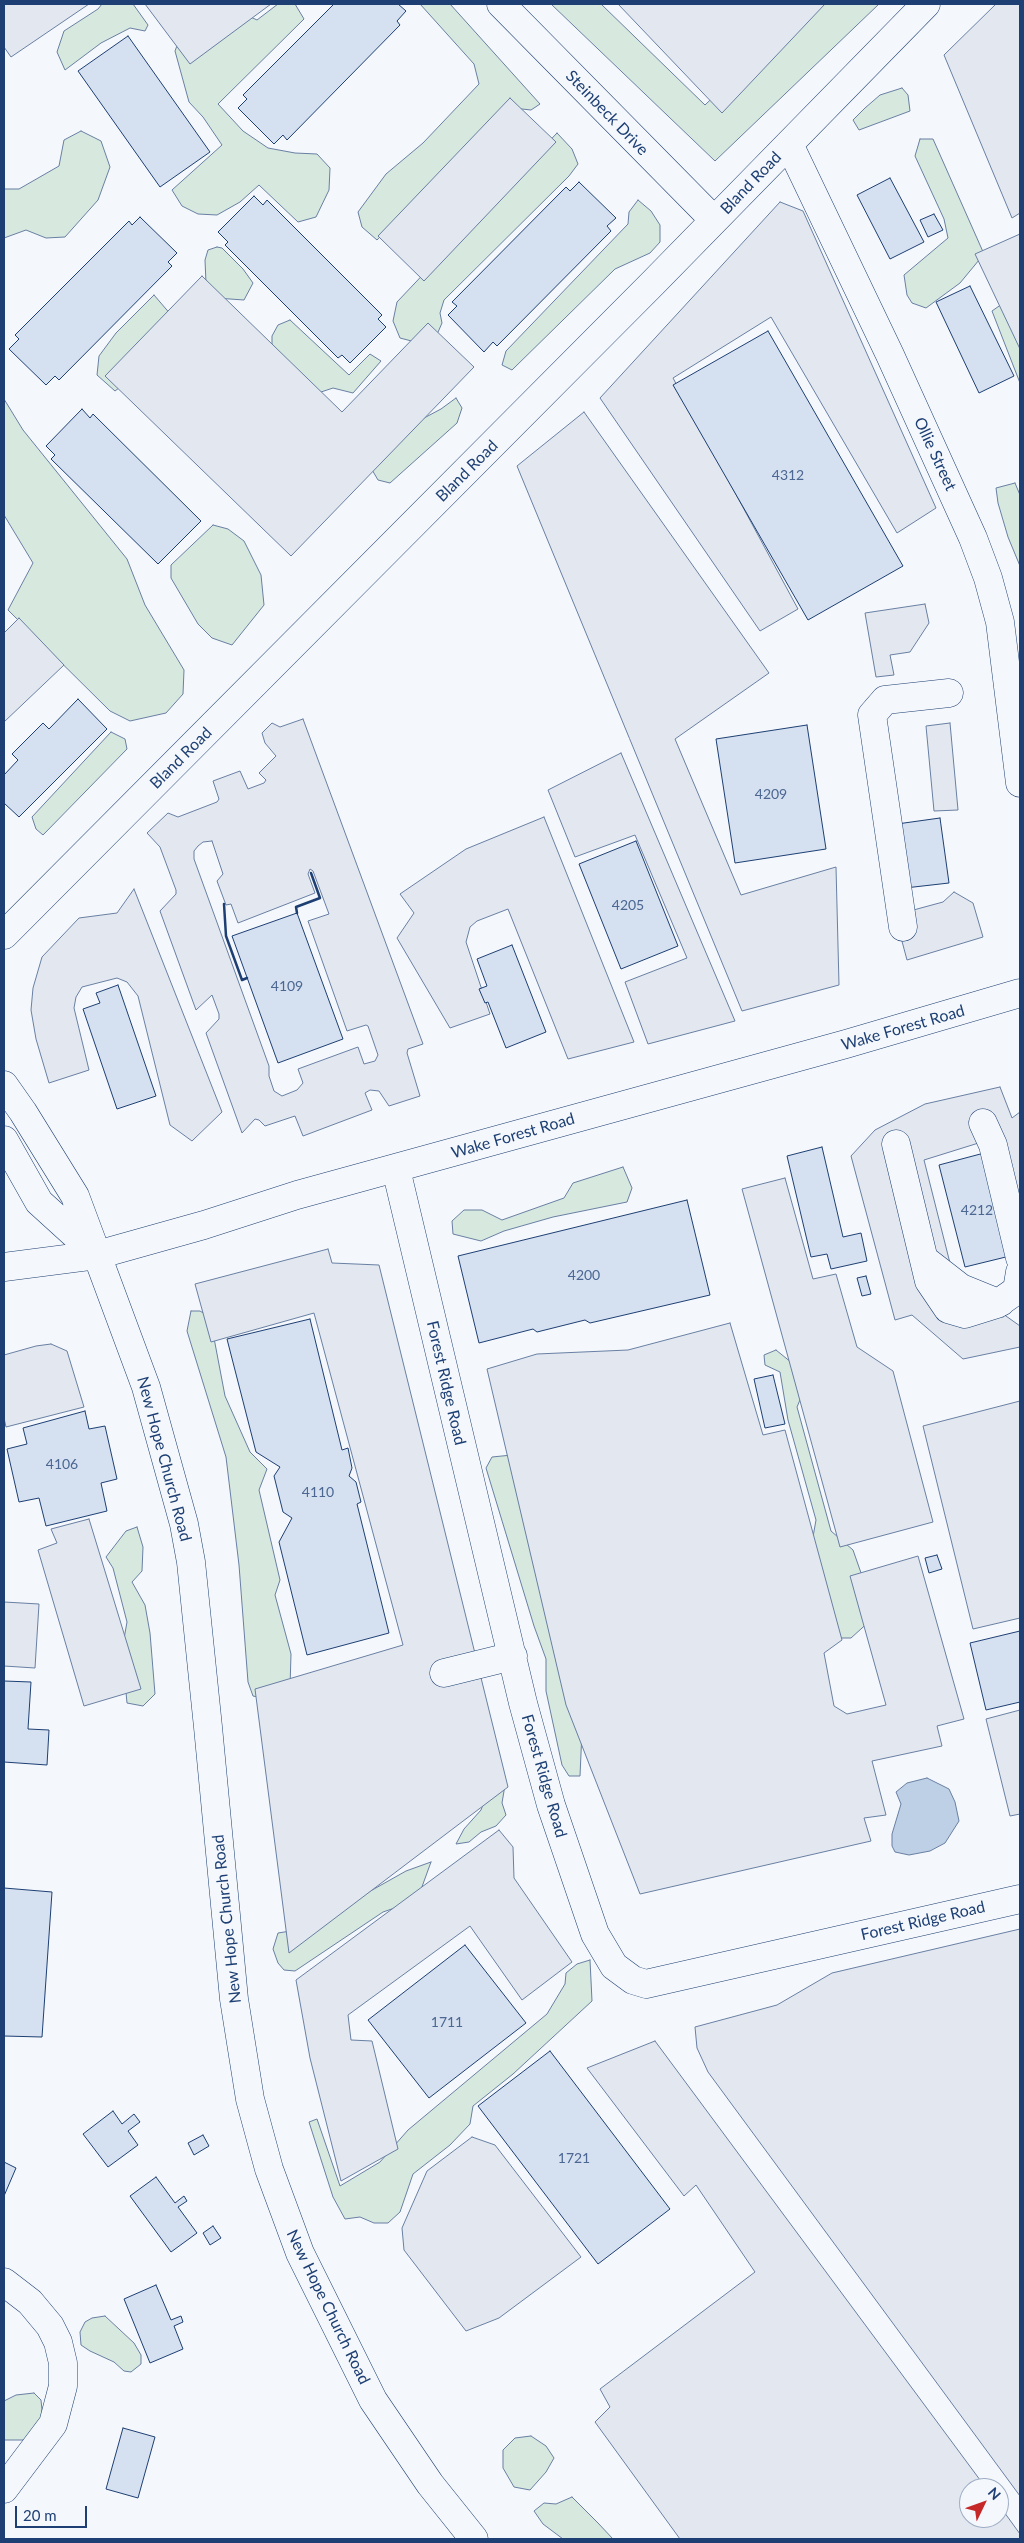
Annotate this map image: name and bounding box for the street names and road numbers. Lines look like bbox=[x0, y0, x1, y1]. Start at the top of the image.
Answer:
street label: Steinbeck Drive bbox=[562, 67, 652, 159]
street label: Bland Road bbox=[717, 148, 785, 218]
street label: Ollie Street bbox=[910, 414, 960, 494]
street label: Bland Road bbox=[432, 436, 502, 506]
street label: Bland Road bbox=[146, 723, 216, 793]
street label: Wake Forest Road bbox=[839, 1001, 967, 1055]
street label: Wake Forest Road bbox=[449, 1109, 577, 1163]
street label: Forest Ridge Road bbox=[422, 1319, 470, 1447]
street label: New Hope Church Road bbox=[133, 1375, 195, 1543]
street label: Forest Ridge Road bbox=[517, 1712, 571, 1840]
street label: New Hope Church Road bbox=[209, 1834, 245, 2004]
street label: Forest Ridge Road bbox=[859, 1897, 987, 1945]
street label: New Hope Church Road bbox=[282, 2227, 374, 2387]

